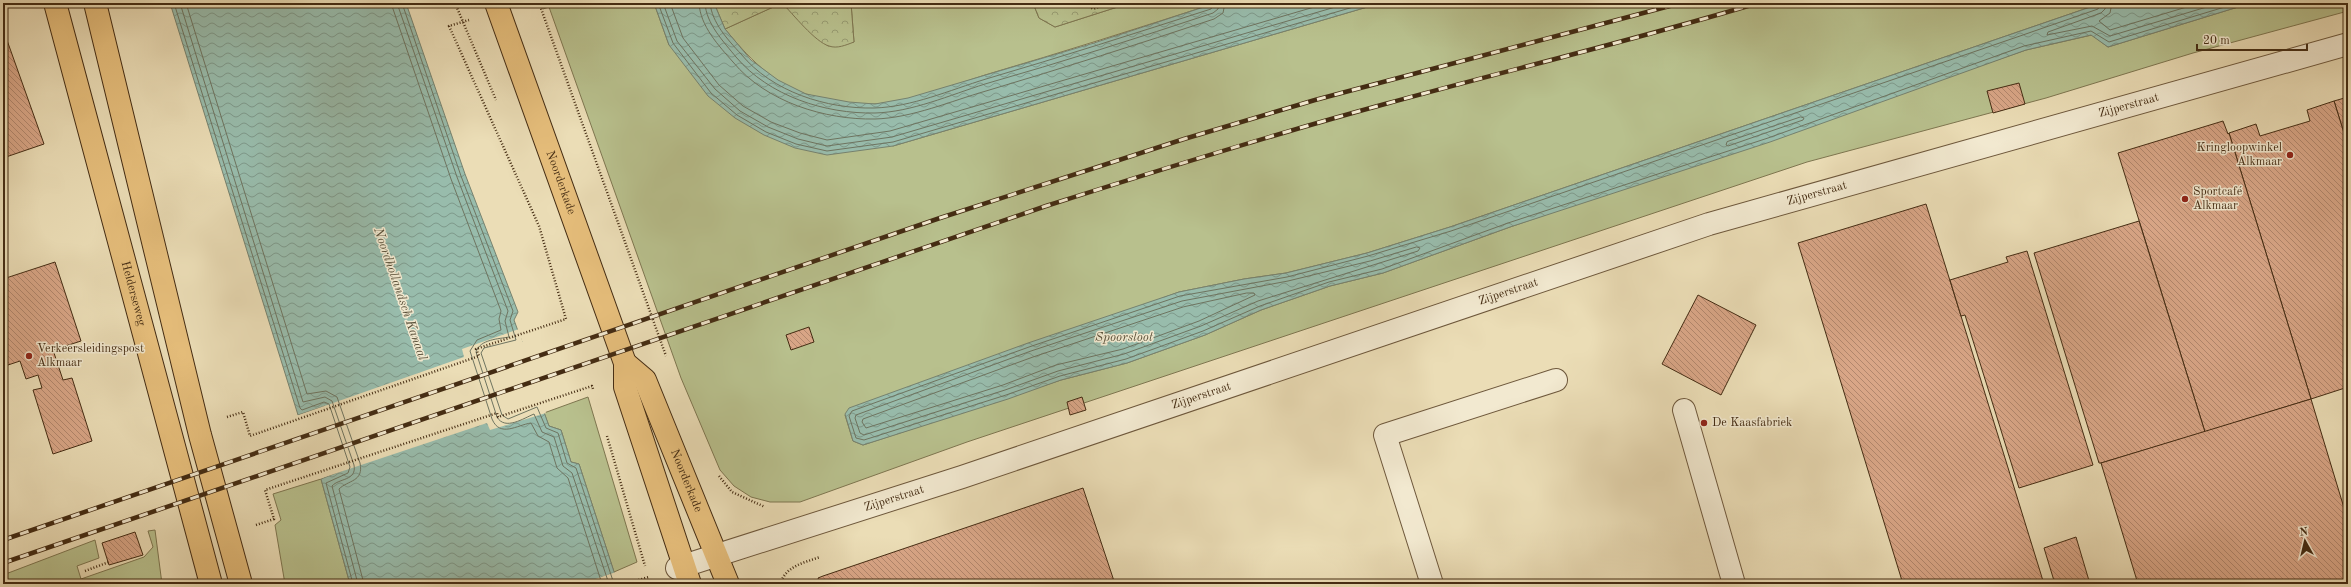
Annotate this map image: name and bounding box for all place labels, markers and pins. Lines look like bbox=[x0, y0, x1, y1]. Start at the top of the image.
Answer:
place label: Kringloopwinkel Alkmaar bbox=[2197, 142, 2282, 168]
marker: Kringloopwinkel Alkmaar bbox=[2285, 150, 2295, 160]
place label: Sportcafé Alkmaar bbox=[2193, 186, 2243, 212]
marker: Sportcafé Alkmaar bbox=[2180, 194, 2190, 204]
place label: Verkeersleidingspost Alkmaar bbox=[37, 343, 144, 369]
marker: Verkeersleidingspost Alkmaar bbox=[24, 351, 34, 361]
place label: De Kaasfabriek bbox=[1712, 417, 1792, 429]
marker: De Kaasfabriek bbox=[1699, 418, 1709, 428]

